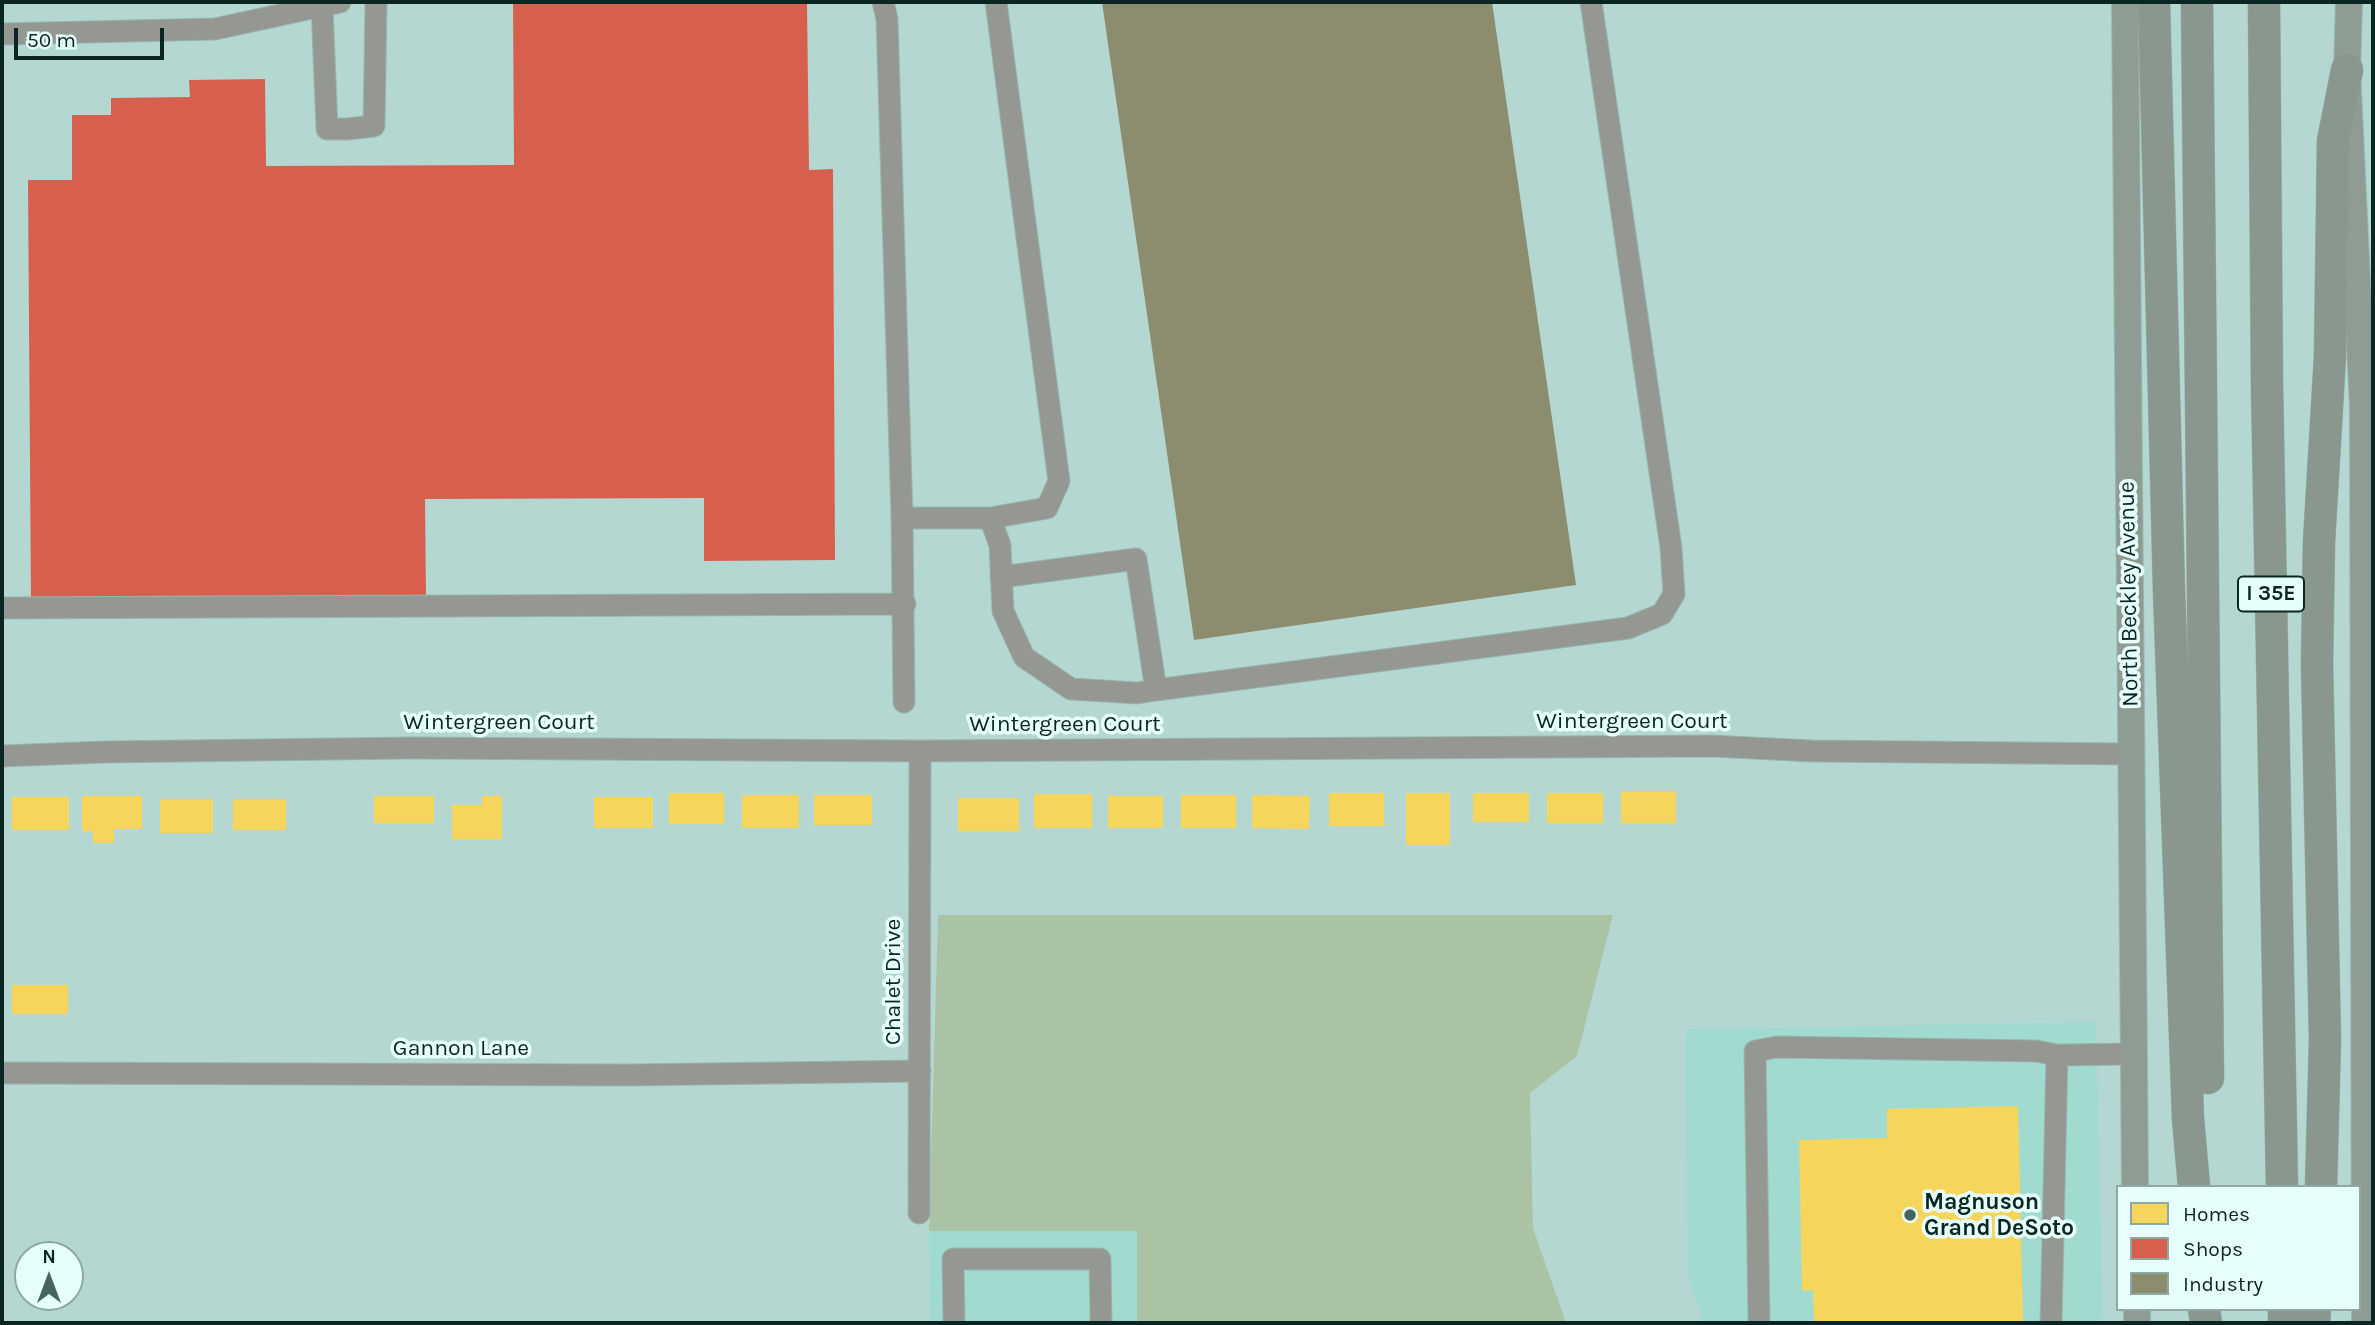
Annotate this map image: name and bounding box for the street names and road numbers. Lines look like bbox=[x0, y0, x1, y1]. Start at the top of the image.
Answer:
street label: North Beckley Avenue bbox=[2113, 481, 2145, 707]
road number: I 35E bbox=[2238, 576, 2304, 612]
street label: Wintergreen Court bbox=[1536, 707, 1728, 735]
street label: Wintergreen Court bbox=[403, 708, 595, 736]
street label: Wintergreen Court bbox=[969, 710, 1161, 738]
street label: Chalet Drive bbox=[879, 919, 907, 1045]
street label: Gannon Lane bbox=[393, 1034, 529, 1062]

